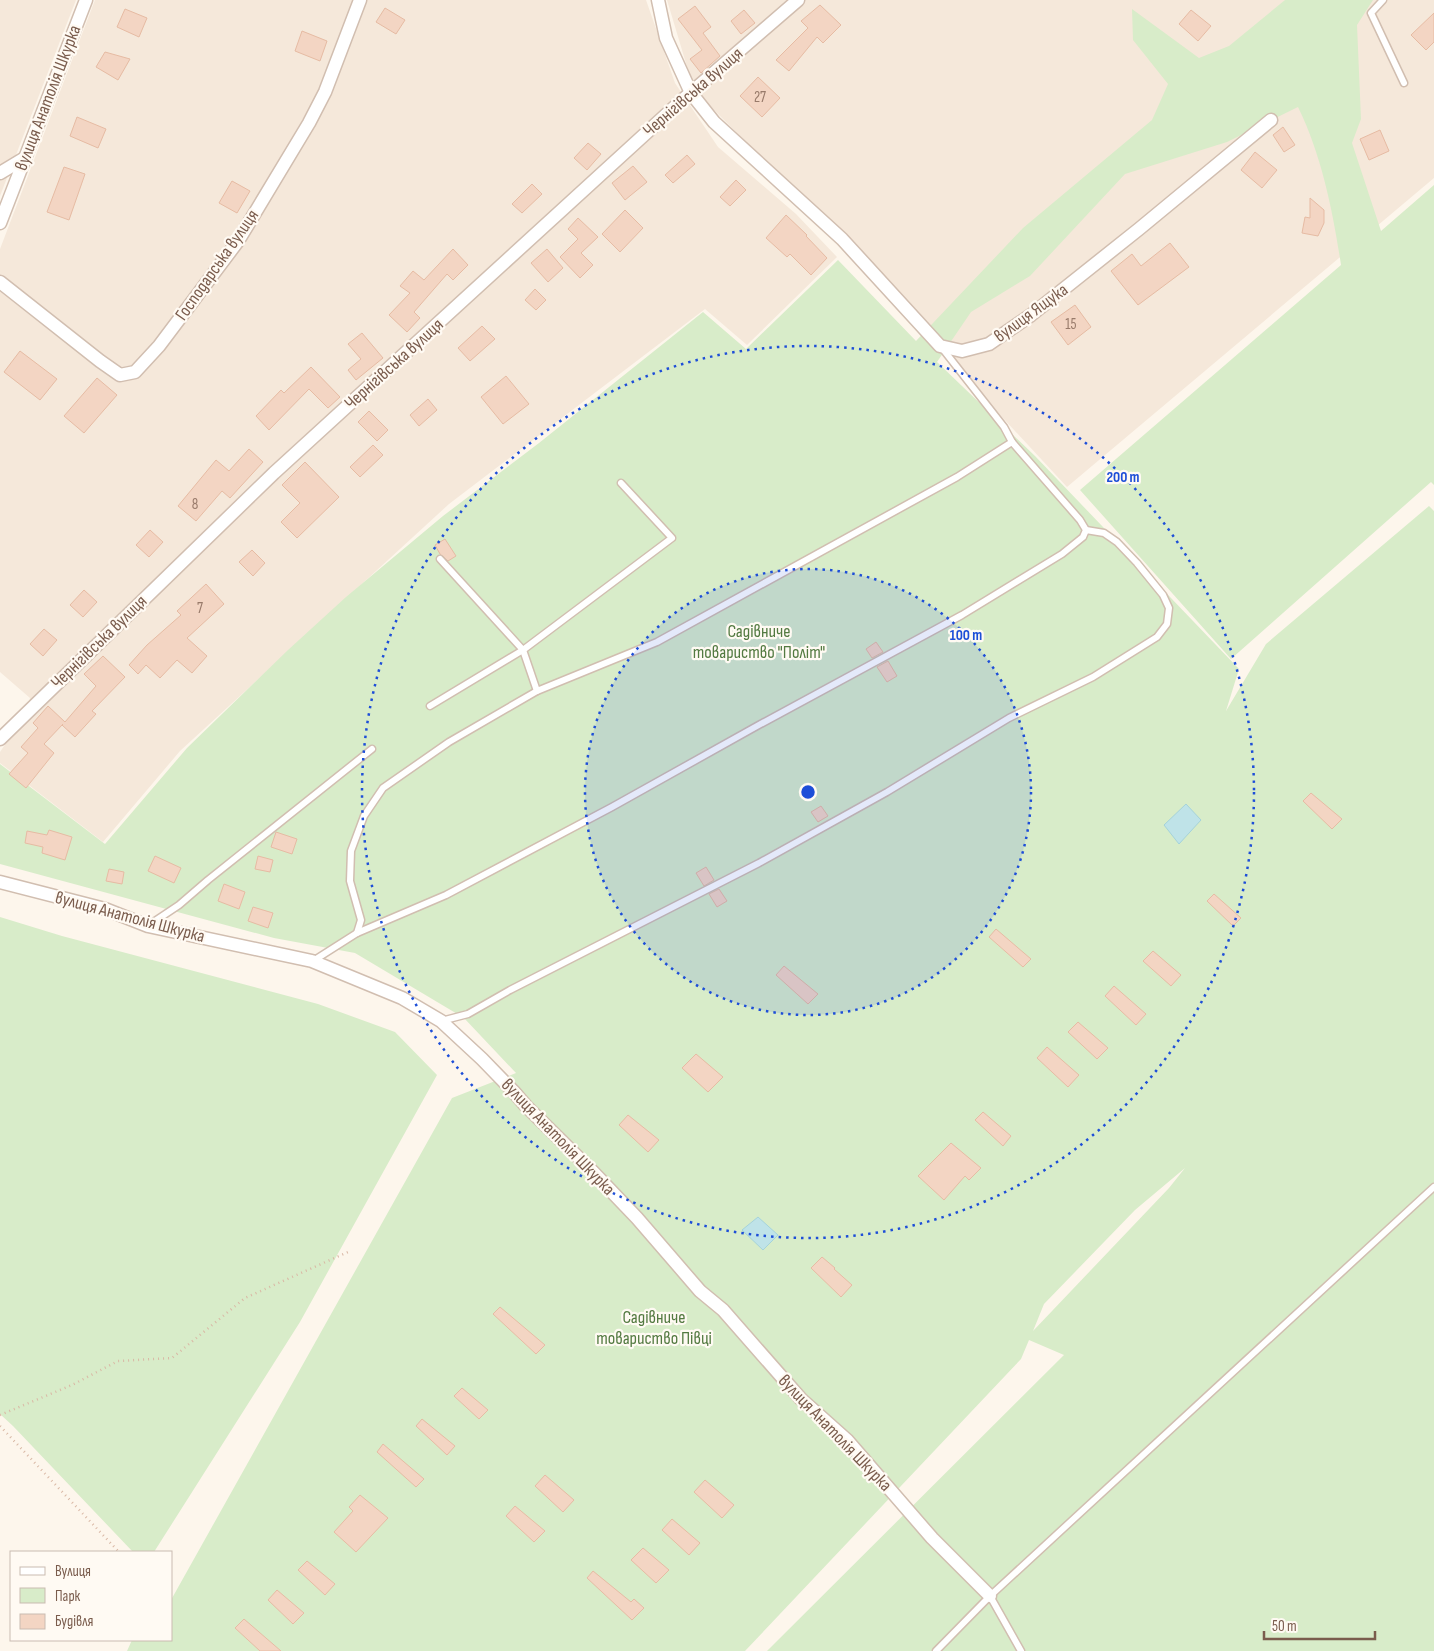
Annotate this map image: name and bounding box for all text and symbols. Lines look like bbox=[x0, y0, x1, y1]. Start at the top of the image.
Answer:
street label: вулиця Анатолія Шкурка bbox=[11, 22, 85, 174]
street label: Чернігівська вулиця bbox=[639, 43, 747, 141]
house number: 27 bbox=[754, 88, 766, 107]
street label: Господарська вулиця bbox=[171, 206, 263, 324]
street label: вулиця Ящука bbox=[990, 279, 1072, 347]
street label: Чернігівська вулиця bbox=[340, 314, 448, 414]
house number: 15 bbox=[1065, 315, 1077, 334]
text: 200 m bbox=[1106, 468, 1140, 487]
house number: 8 bbox=[192, 495, 198, 514]
street label: Чернігівська вулиця bbox=[47, 591, 151, 693]
house number: 7 bbox=[197, 599, 203, 618]
park label: Садівниче товариство "Політ" bbox=[693, 621, 825, 663]
text: 100 m bbox=[950, 626, 982, 645]
centre of rings bbox=[799, 783, 817, 801]
street label: вулиця Анатолія Шкурка bbox=[53, 887, 207, 947]
street label: вулиця Анатолія Шкурка bbox=[497, 1074, 619, 1200]
park label: Садівниче товариство Півці bbox=[596, 1307, 712, 1349]
street label: вулиця Анатолія Шкурка bbox=[774, 1370, 896, 1496]
legend bbox=[10, 1551, 172, 1641]
text: Вулиця bbox=[55, 1562, 91, 1581]
text: Парк bbox=[55, 1587, 81, 1606]
scale bar bbox=[1264, 1608, 1375, 1640]
text: Будівля bbox=[55, 1612, 94, 1631]
text: 50 m bbox=[1272, 1617, 1297, 1636]

